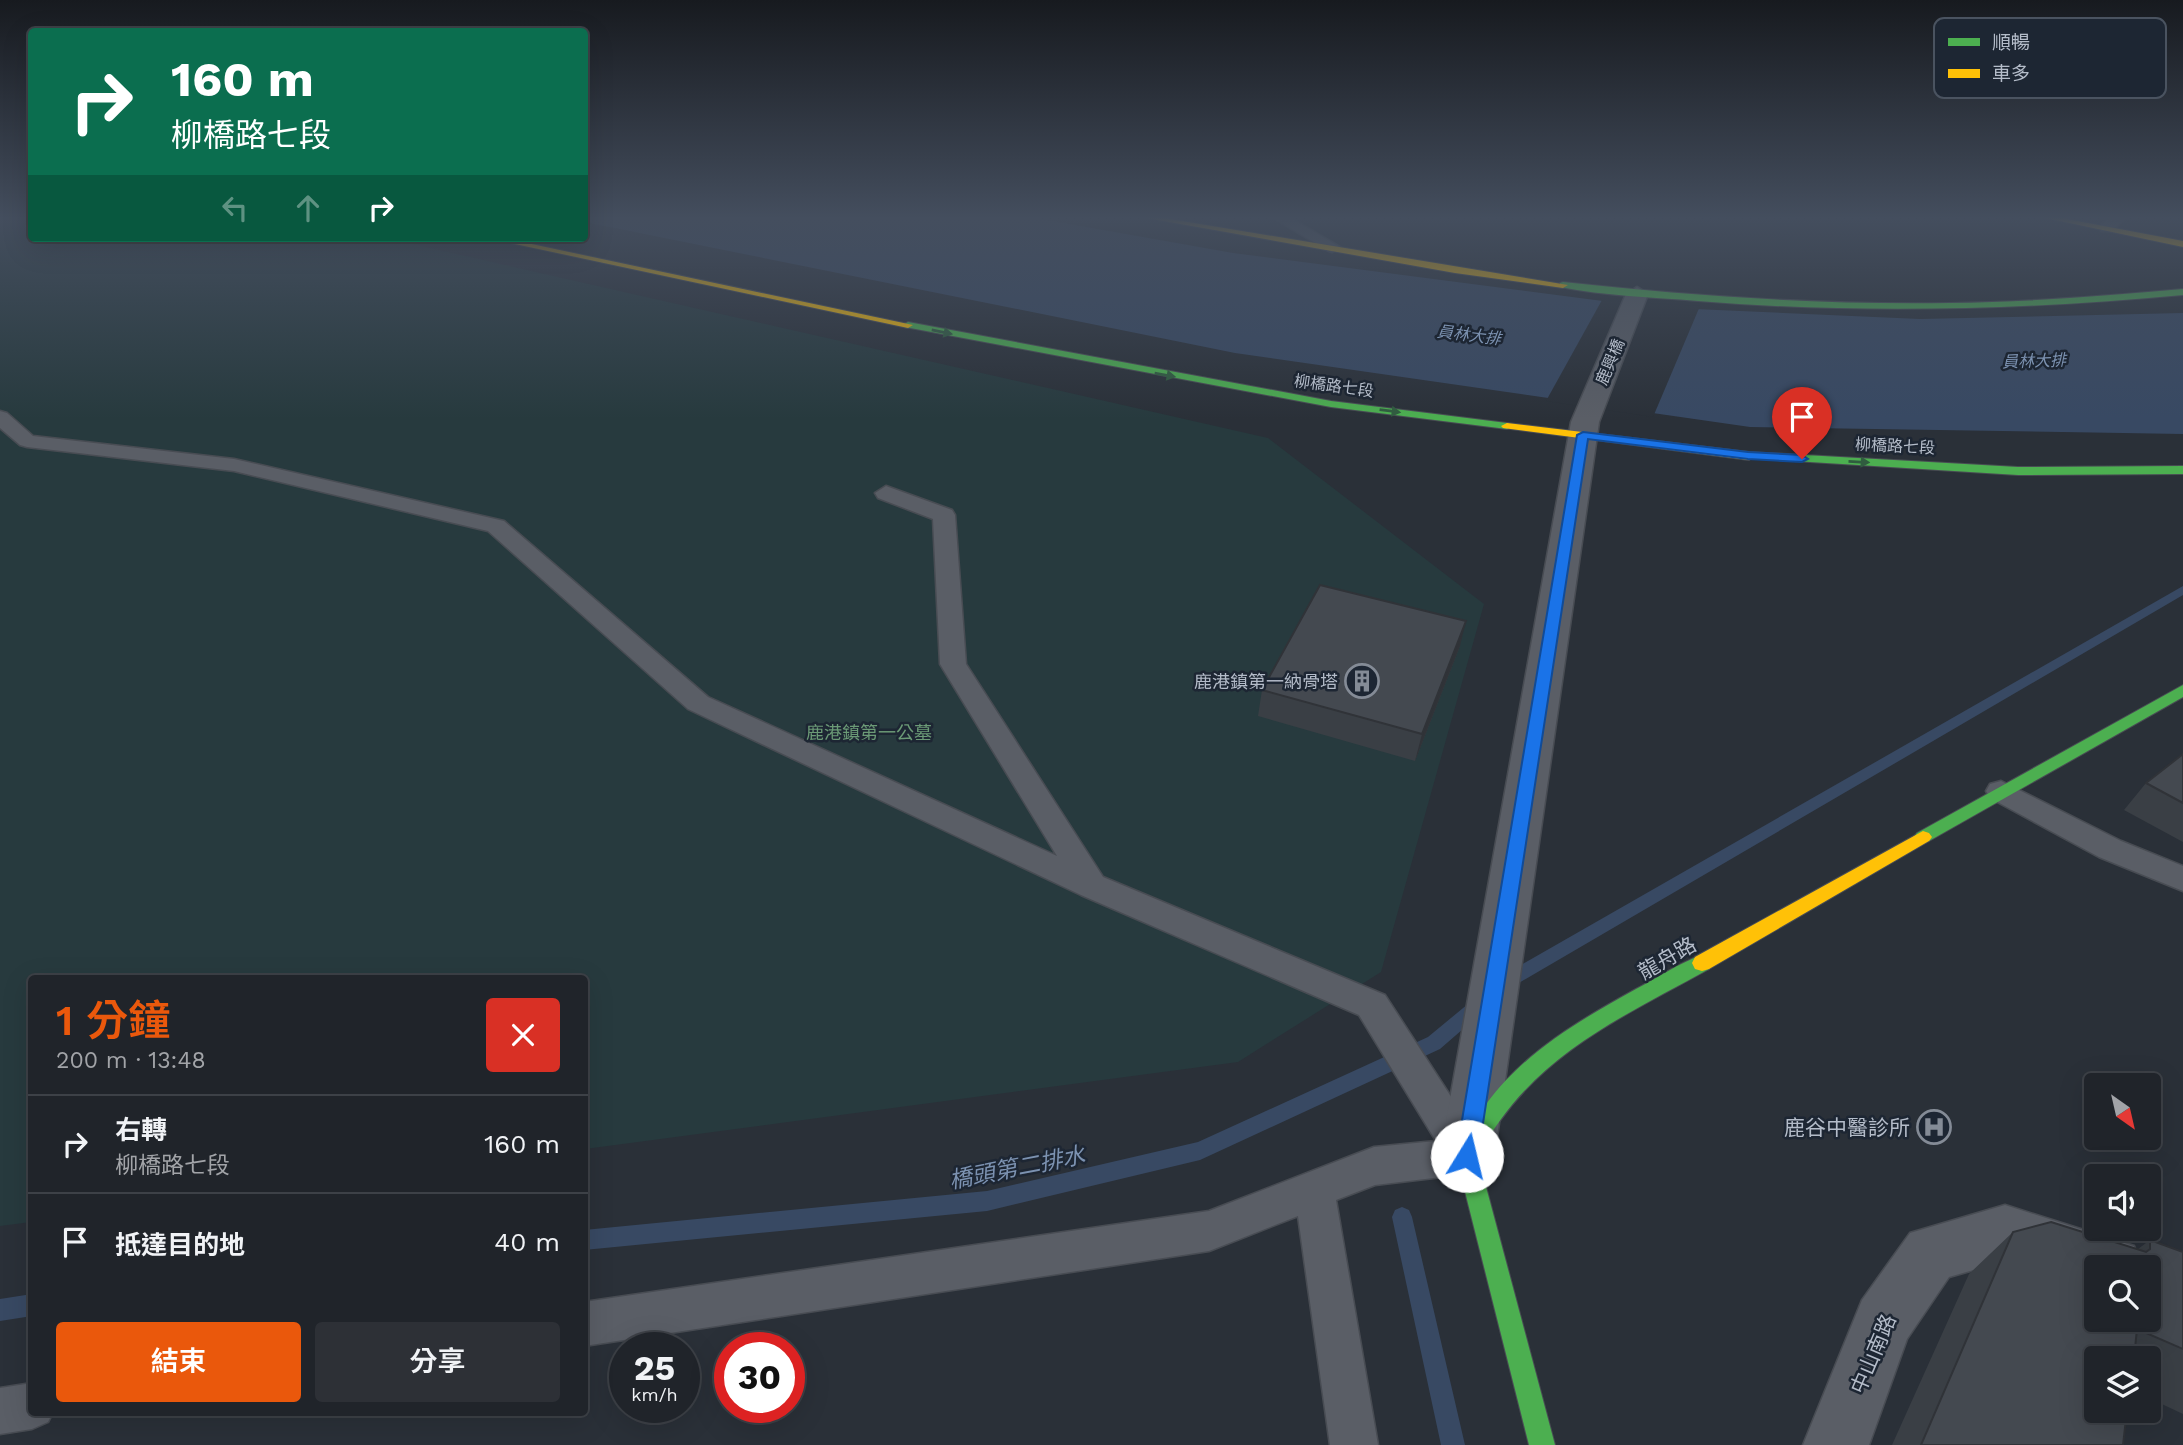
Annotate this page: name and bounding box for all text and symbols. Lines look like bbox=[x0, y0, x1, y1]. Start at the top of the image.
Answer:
legend bbox=[1934, 18, 2166, 98]
text: 順暢 bbox=[1992, 31, 2030, 54]
text: 160 m bbox=[171, 50, 314, 108]
icon: right bbox=[56, 56, 147, 147]
text: 車多 bbox=[1992, 62, 2030, 85]
text: 柳橋路七段 bbox=[171, 116, 331, 154]
icon: left bbox=[216, 189, 254, 227]
icon: ahead bbox=[289, 189, 327, 227]
icon: right bbox=[362, 189, 400, 227]
water label: 員林大排 bbox=[1436, 322, 1504, 349]
one-way arrow bbox=[931, 327, 953, 338]
street label: 鹿興橋 bbox=[1592, 336, 1628, 388]
water label: 員林大排 bbox=[2002, 350, 2068, 372]
one-way arrow bbox=[1154, 370, 1176, 381]
street label: 柳橋路七段 bbox=[1293, 371, 1375, 401]
pin bbox=[1772, 387, 1832, 459]
icon: arrive bbox=[1783, 398, 1821, 436]
one-way arrow bbox=[1379, 406, 1401, 417]
street label: 柳橋路七段 bbox=[1855, 434, 1935, 458]
one-way arrow bbox=[1849, 457, 1871, 468]
building icon: 鹿港鎮第一納骨塔 bbox=[1343, 662, 1381, 700]
place label: 鹿港鎮第一納骨塔 bbox=[1194, 671, 1338, 692]
park label: 鹿港鎮第一公墓 bbox=[806, 722, 932, 743]
street label: 龍舟路 bbox=[1633, 931, 1701, 985]
text: 1 分鐘 bbox=[56, 996, 170, 1045]
button: close bbox=[486, 998, 560, 1072]
text: 200 m · 13:48 bbox=[56, 1047, 206, 1074]
north arrow bbox=[2084, 1073, 2161, 1150]
map controls bbox=[2084, 1073, 2161, 1423]
hospital icon: 鹿谷中醫診所 bbox=[1915, 1108, 1953, 1146]
text: 右轉 bbox=[115, 1115, 167, 1145]
place label: 鹿谷中醫診所 bbox=[1784, 1115, 1910, 1140]
position arrow bbox=[1430, 1119, 1504, 1193]
icon: right bbox=[56, 1125, 94, 1163]
text: 160 m bbox=[484, 1129, 560, 1159]
water label: 橋頭第二排水 bbox=[947, 1141, 1088, 1194]
text: 柳橋路七段 bbox=[115, 1152, 230, 1179]
button: sound bbox=[2084, 1164, 2161, 1241]
icon: arrive bbox=[56, 1223, 94, 1261]
text: 40 m bbox=[494, 1227, 560, 1257]
text: 抵達目的地 bbox=[115, 1230, 245, 1260]
button: search bbox=[2084, 1255, 2161, 1332]
street label: 中山南路 bbox=[1845, 1310, 1901, 1398]
button: 結束 bbox=[56, 1322, 301, 1402]
button: 分享 bbox=[315, 1322, 560, 1402]
speed limit sign: 30 bbox=[714, 1332, 805, 1423]
button: layers bbox=[2084, 1346, 2161, 1423]
text: 25 bbox=[634, 1347, 675, 1389]
text: km/h bbox=[631, 1384, 678, 1405]

